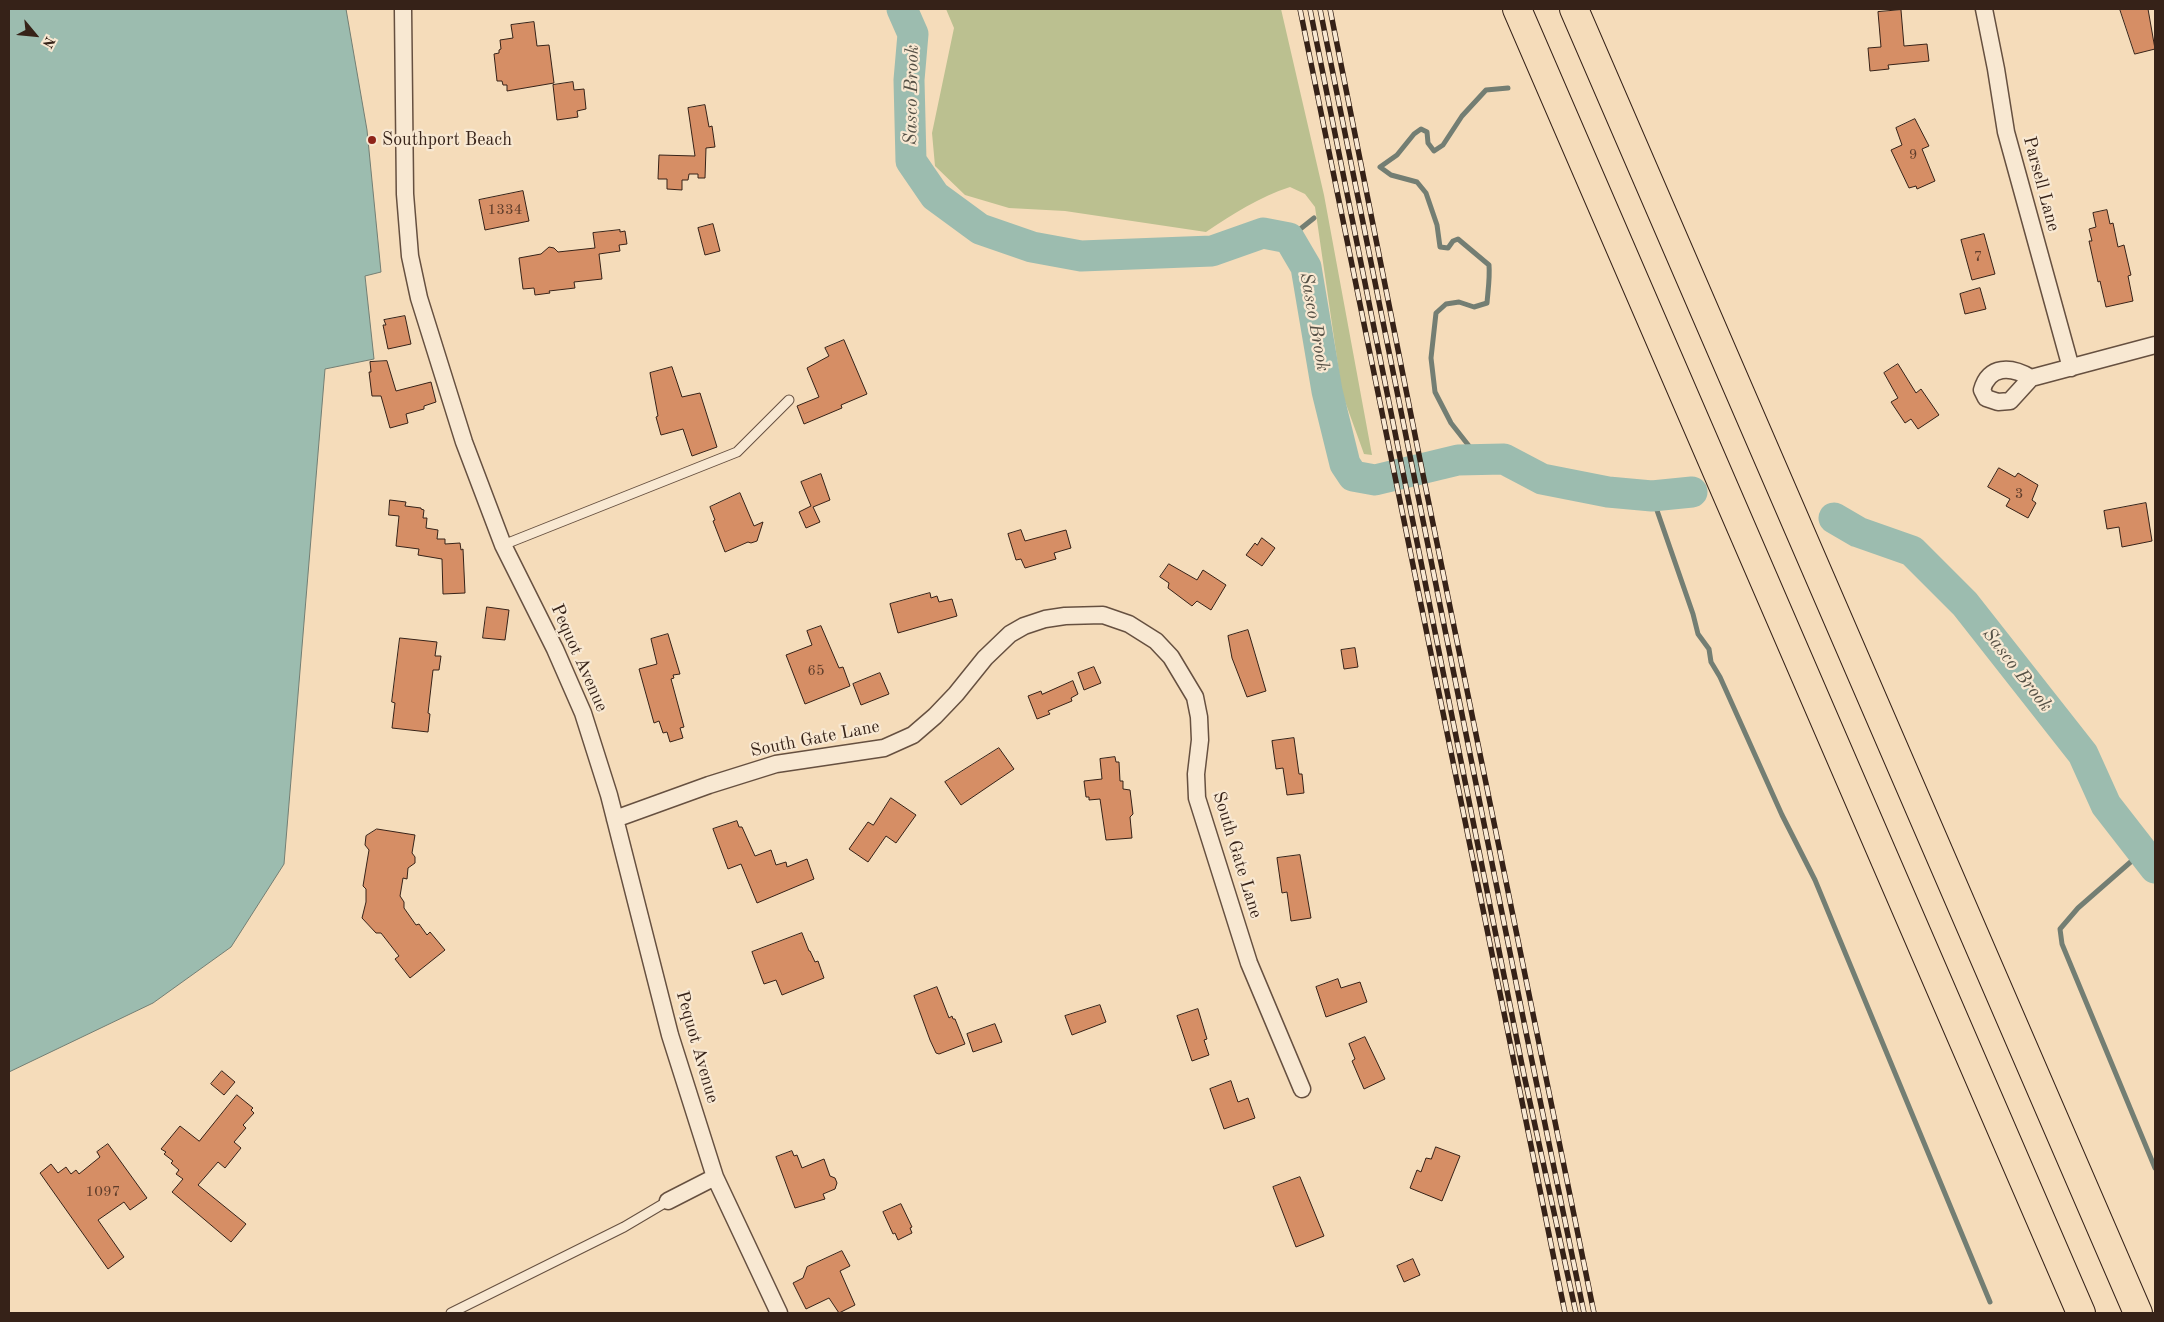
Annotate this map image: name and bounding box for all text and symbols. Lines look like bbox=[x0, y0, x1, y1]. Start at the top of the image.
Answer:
north arrow bbox=[10, 10, 60, 60]
text: N bbox=[40, 34, 57, 50]
water label: Sasco Brook bbox=[900, 45, 924, 145]
place label: Southport Beach bbox=[382, 129, 512, 151]
marker: Southport Beach bbox=[366, 134, 378, 146]
street label: Parsell Lane bbox=[2018, 134, 2064, 234]
house number: 9 bbox=[1909, 146, 1917, 164]
house number: 1334 bbox=[488, 201, 522, 219]
house number: 7 bbox=[1974, 248, 1982, 266]
water label: Sasco Brook bbox=[1294, 271, 1334, 373]
house number: 3 bbox=[2015, 485, 2023, 503]
street label: Pequot Avenue bbox=[546, 601, 612, 715]
water label: Sasco Brook bbox=[1977, 623, 2057, 717]
house number: 65 bbox=[807, 662, 825, 680]
street label: South Gate Lane bbox=[749, 716, 881, 762]
street label: South Gate Lane bbox=[1207, 789, 1267, 921]
street label: Pequot Avenue bbox=[671, 988, 723, 1106]
house number: 1097 bbox=[86, 1183, 120, 1201]

